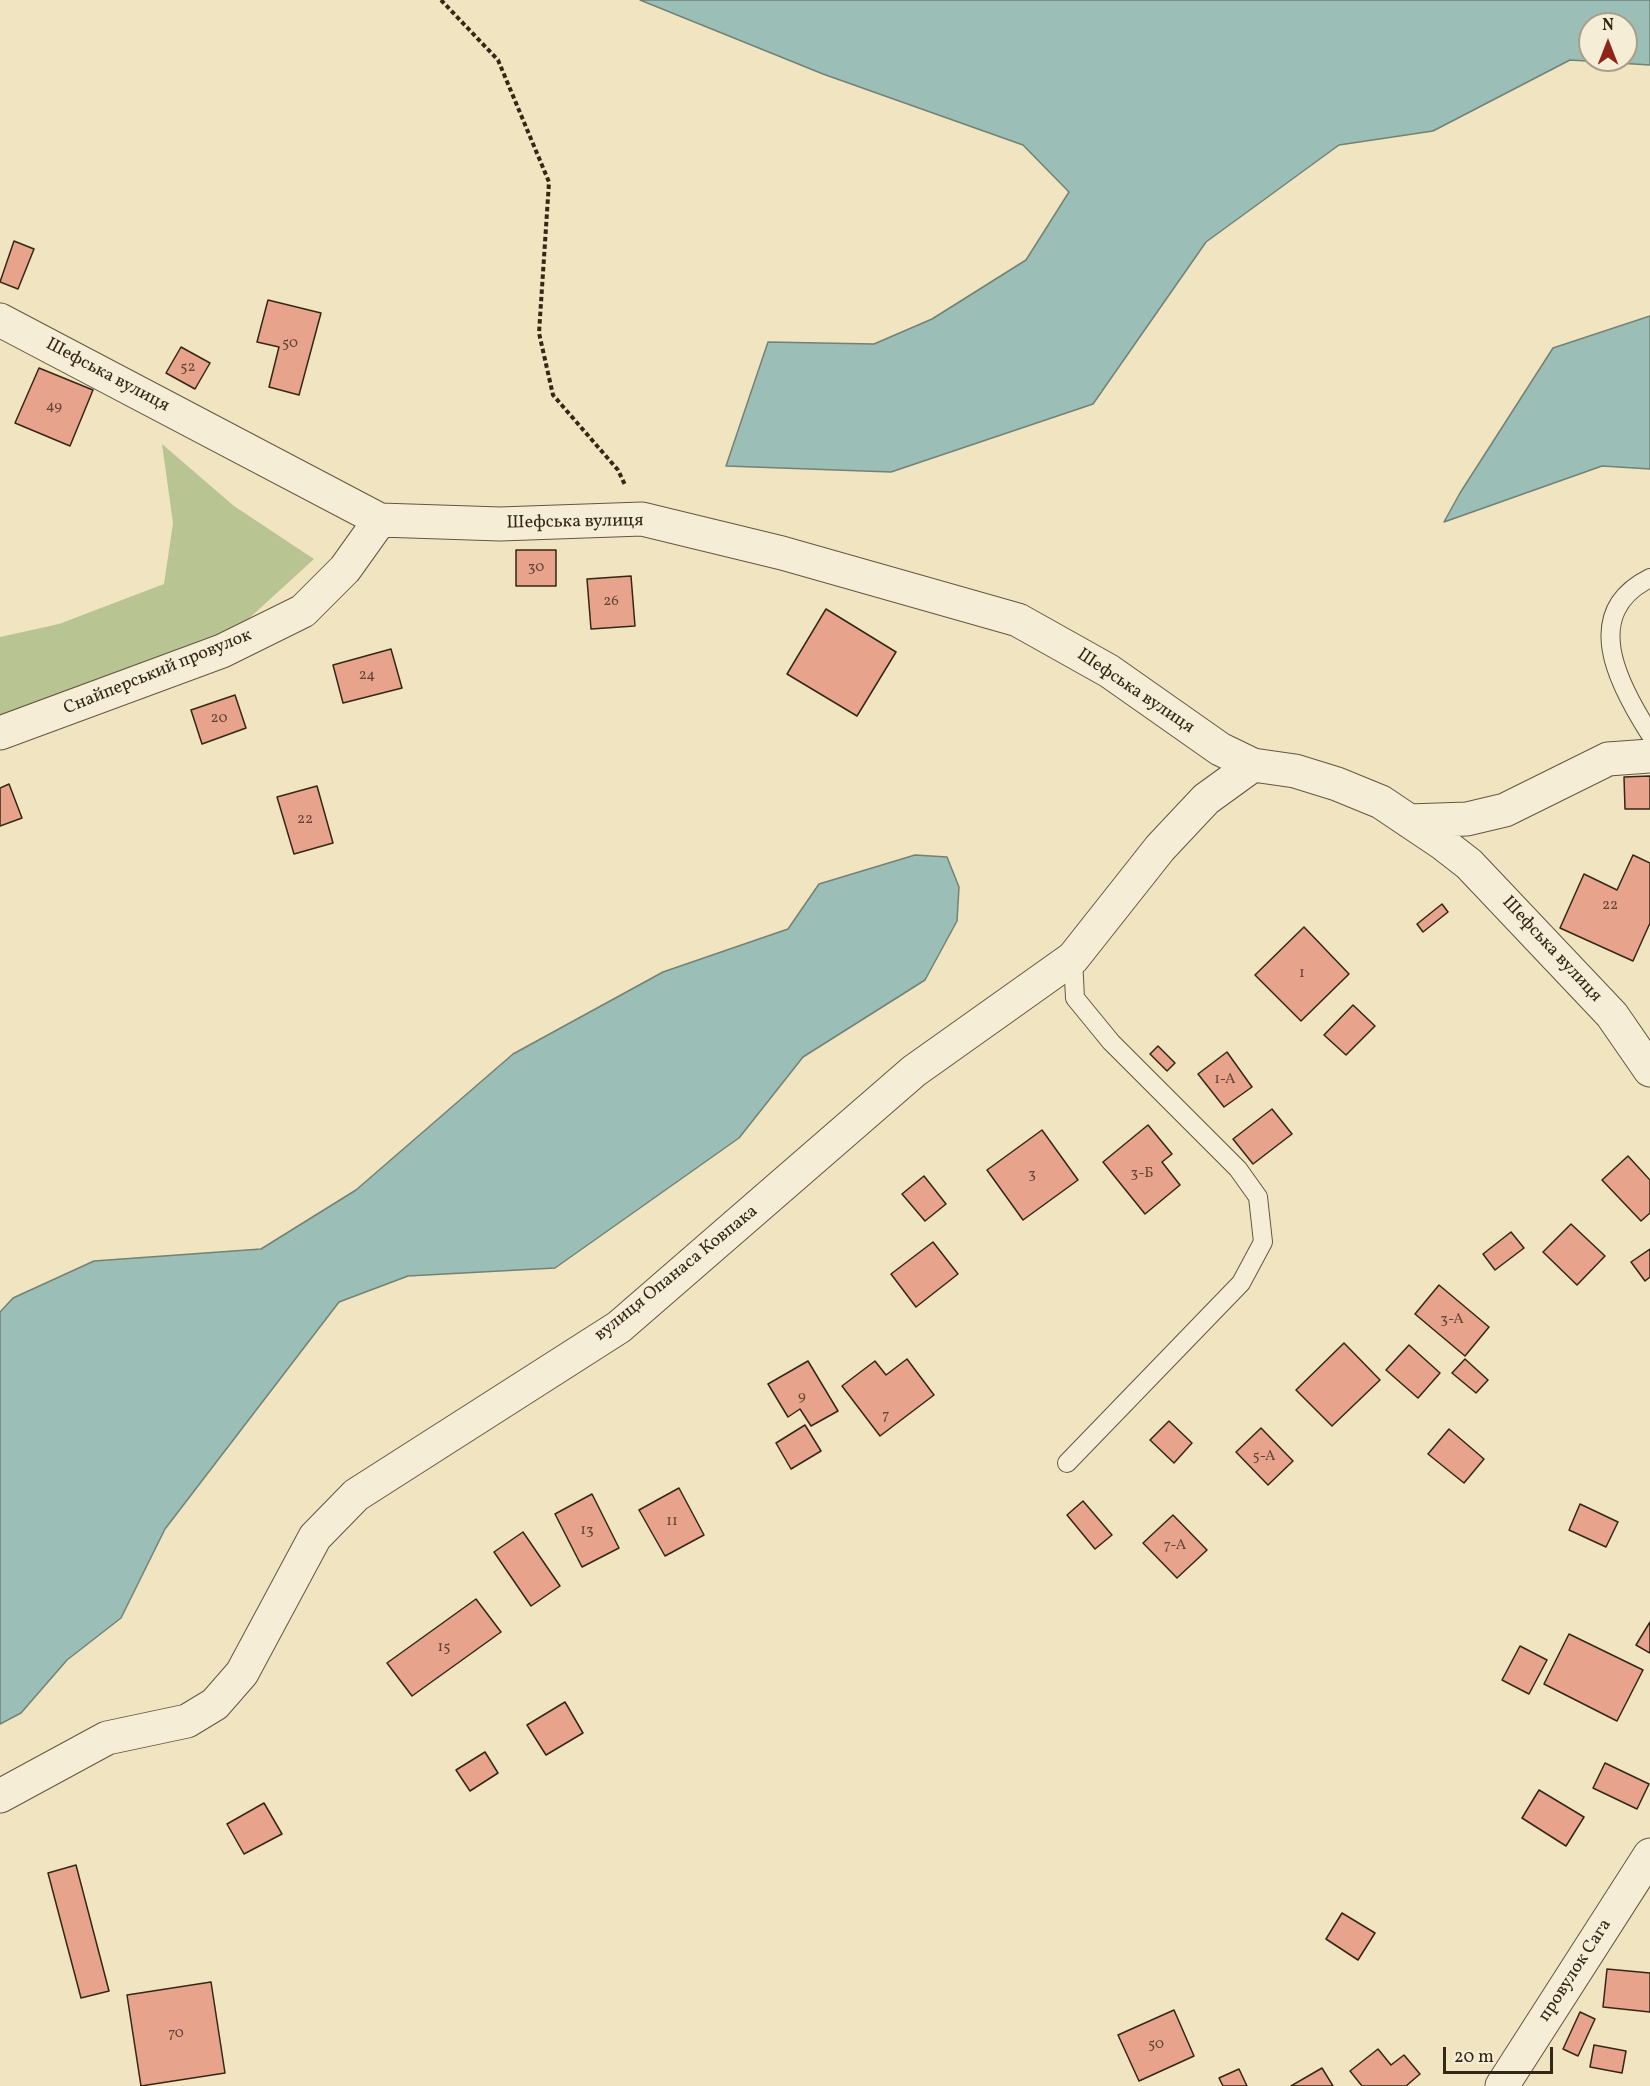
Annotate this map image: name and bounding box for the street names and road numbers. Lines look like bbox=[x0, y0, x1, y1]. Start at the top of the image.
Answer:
street label: Шефська вулиця bbox=[41, 334, 173, 418]
street label: Шефська вулиця bbox=[506, 511, 644, 535]
street label: Снайперський провулок bbox=[61, 625, 255, 721]
street label: Шефська вулиця bbox=[1072, 645, 1198, 739]
street label: Шефська вулиця bbox=[1496, 892, 1606, 1008]
street label: вулиця Опанаса Ковпака bbox=[591, 1201, 763, 1347]
street label: провулок Сага bbox=[1535, 1916, 1617, 2026]

